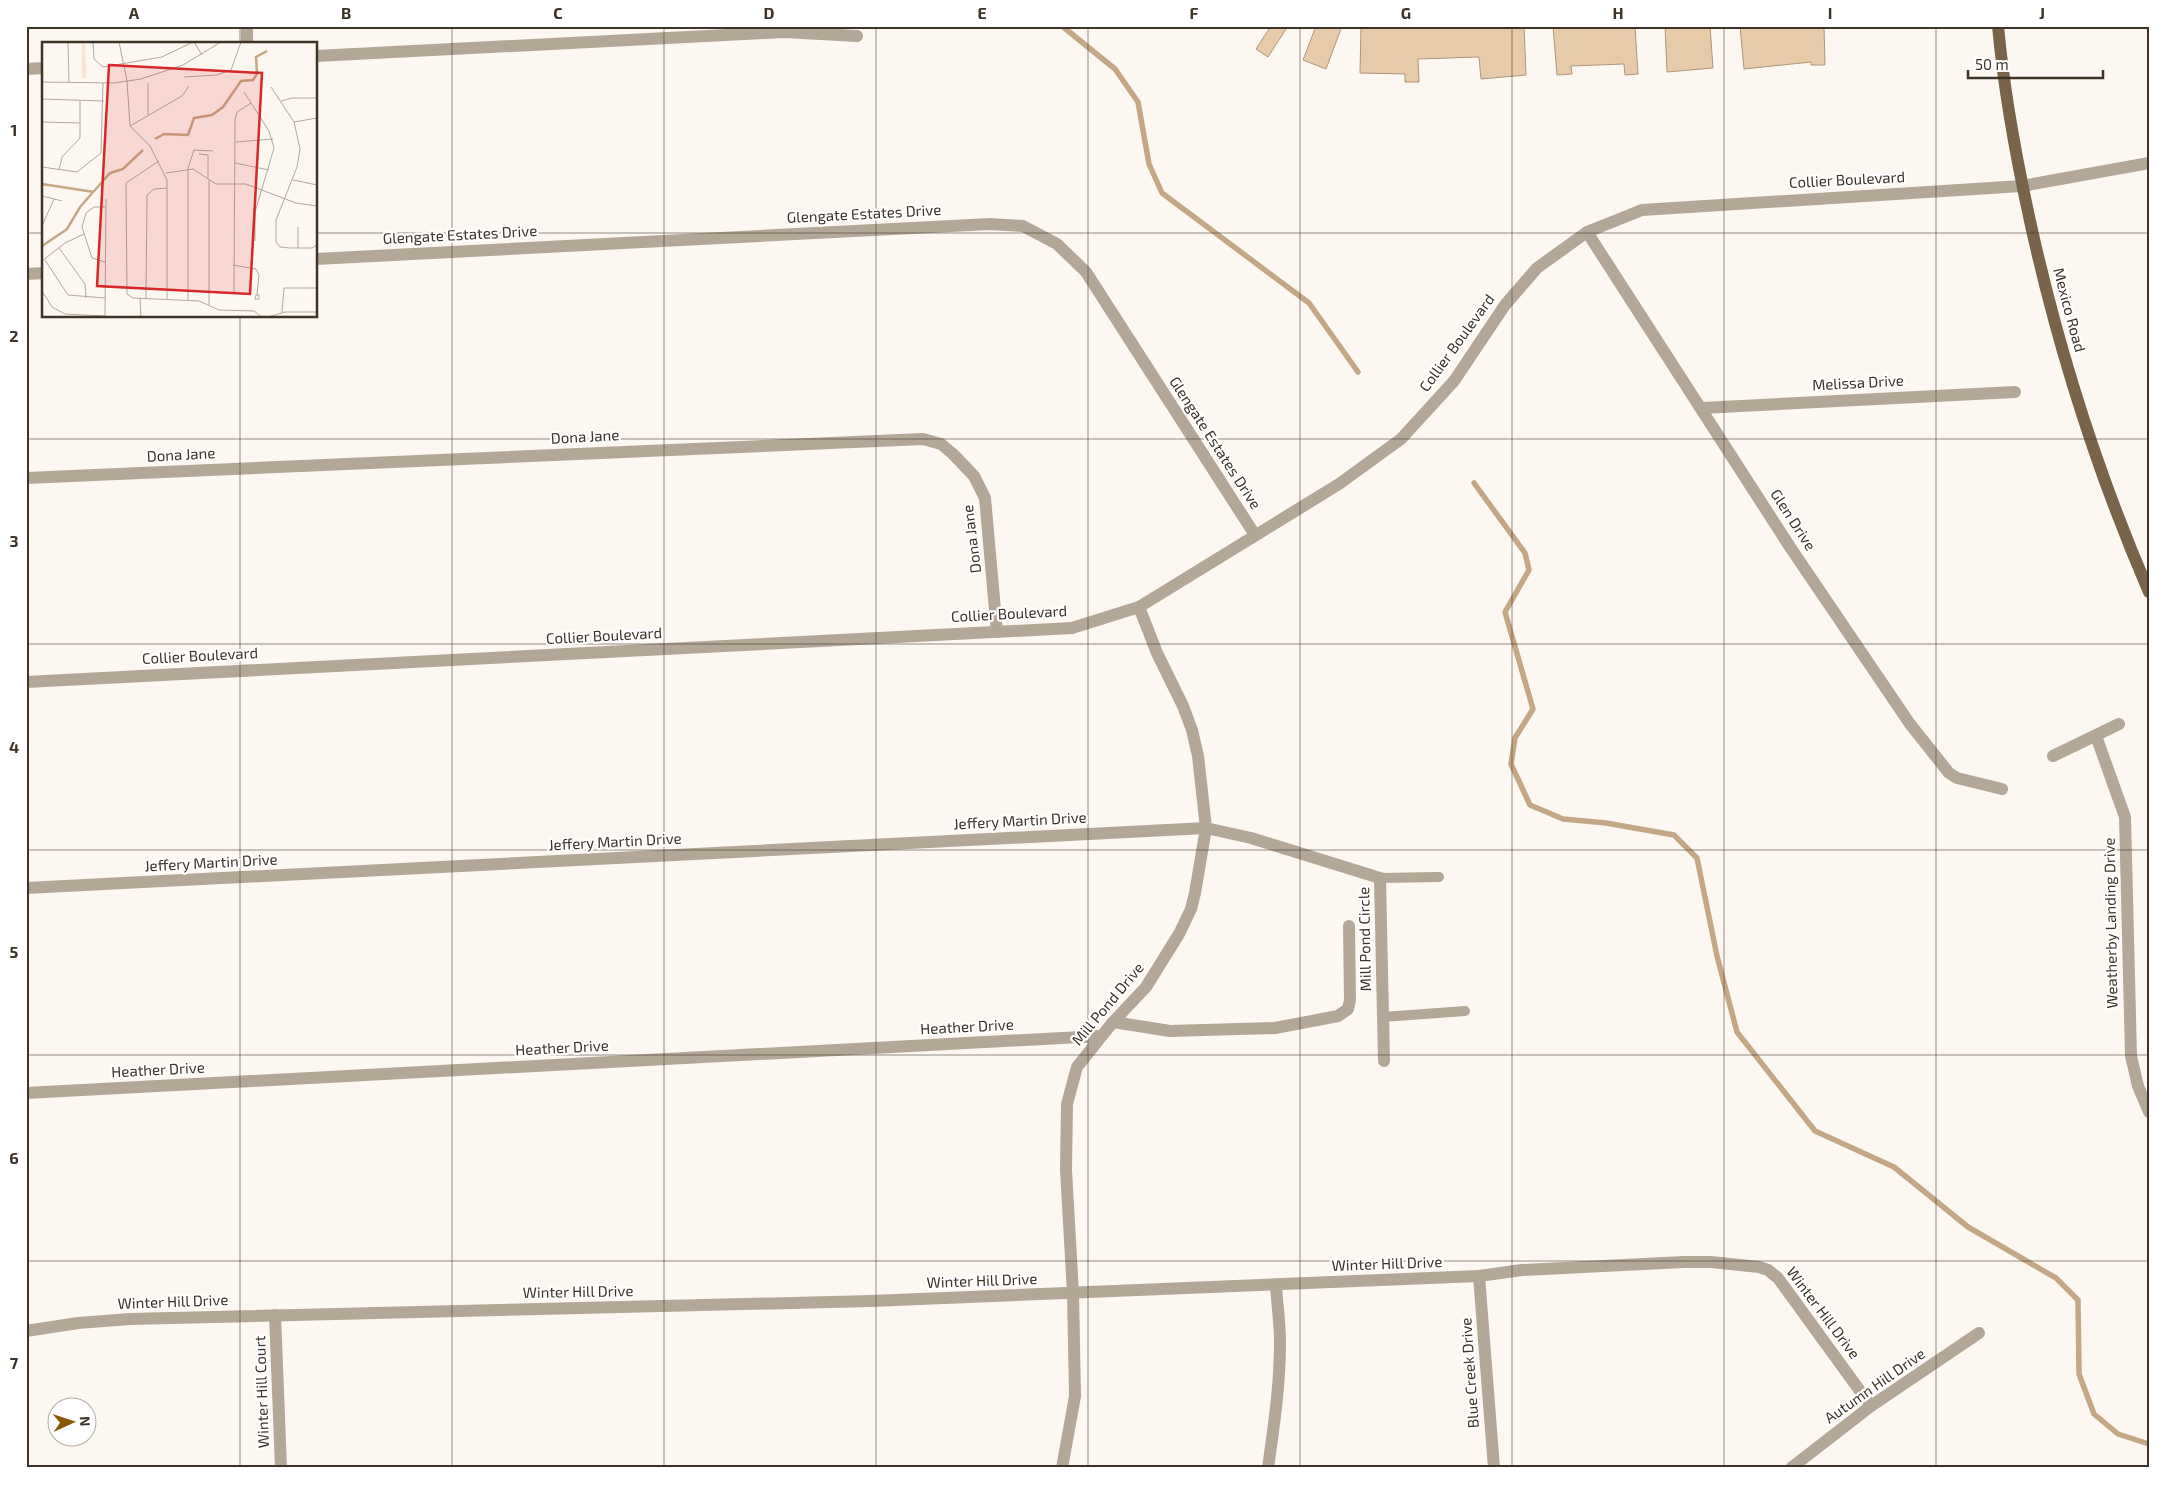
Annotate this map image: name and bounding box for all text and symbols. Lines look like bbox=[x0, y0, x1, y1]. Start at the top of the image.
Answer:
text: A bbox=[129, 3, 140, 22]
text: B bbox=[341, 3, 351, 22]
text: C bbox=[553, 3, 563, 22]
text: D bbox=[764, 3, 775, 22]
text: E bbox=[977, 3, 987, 22]
text: F bbox=[1190, 3, 1199, 22]
text: G bbox=[1401, 3, 1411, 22]
text: H bbox=[1612, 3, 1624, 22]
text: I bbox=[1828, 3, 1832, 22]
text: J bbox=[2039, 3, 2045, 22]
inset map bbox=[42, 42, 318, 318]
scale bar bbox=[1968, 48, 2102, 80]
text: 50 m bbox=[1975, 55, 2009, 73]
text: 1 bbox=[11, 120, 17, 139]
street label: Collier Boulevard bbox=[1788, 167, 1905, 191]
street label: Glengate Estates Drive bbox=[786, 200, 942, 226]
street label: Glengate Estates Drive bbox=[382, 221, 538, 247]
street label: Mexico Road bbox=[2050, 266, 2090, 354]
street label: Collier Boulevard bbox=[1415, 290, 1498, 395]
text: 2 bbox=[9, 326, 19, 345]
street label: Melissa Drive bbox=[1812, 371, 1904, 393]
street label: Glengate Estates Drive bbox=[1166, 373, 1265, 512]
street label: Dona Jane bbox=[550, 425, 620, 447]
street label: Dona Jane bbox=[146, 443, 216, 465]
street label: Glen Drive bbox=[1767, 485, 1820, 554]
street label: Dona Jane bbox=[958, 504, 984, 574]
text: 3 bbox=[9, 531, 19, 550]
street label: Collier Boulevard bbox=[950, 601, 1067, 625]
street label: Collier Boulevard bbox=[545, 623, 662, 647]
street label: Collier Boulevard bbox=[141, 643, 258, 667]
text: 4 bbox=[9, 737, 19, 756]
street label: Jeffery Martin Drive bbox=[953, 808, 1087, 832]
street label: Jeffery Martin Drive bbox=[548, 829, 682, 853]
street label: Weatherby Landing Drive bbox=[2100, 837, 2120, 1009]
street label: Jeffery Martin Drive bbox=[144, 850, 278, 874]
street label: Mill Pond Circle bbox=[1354, 887, 1374, 991]
text: 5 bbox=[10, 942, 19, 961]
street label: Mill Pond Drive bbox=[1067, 958, 1147, 1048]
street label: Heather Drive bbox=[920, 1015, 1014, 1037]
street label: Heather Drive bbox=[515, 1036, 609, 1058]
street label: Heather Drive bbox=[111, 1058, 205, 1080]
text: 6 bbox=[9, 1148, 19, 1167]
street label: Winter Hill Drive bbox=[1331, 1252, 1443, 1274]
street label: Winter Hill Drive bbox=[1783, 1263, 1864, 1362]
street label: Winter Hill Drive bbox=[926, 1269, 1038, 1291]
street label: Winter Hill Drive bbox=[522, 1281, 633, 1301]
street label: Winter Hill Drive bbox=[117, 1290, 229, 1312]
street label: Blue Creek Drive bbox=[1456, 1317, 1482, 1429]
street label: Winter Hill Court bbox=[250, 1335, 272, 1449]
street label: Autumn Hill Drive bbox=[1821, 1344, 1928, 1427]
text: 7 bbox=[10, 1353, 19, 1372]
north arrow bbox=[48, 1396, 98, 1446]
text: N bbox=[77, 1416, 94, 1427]

